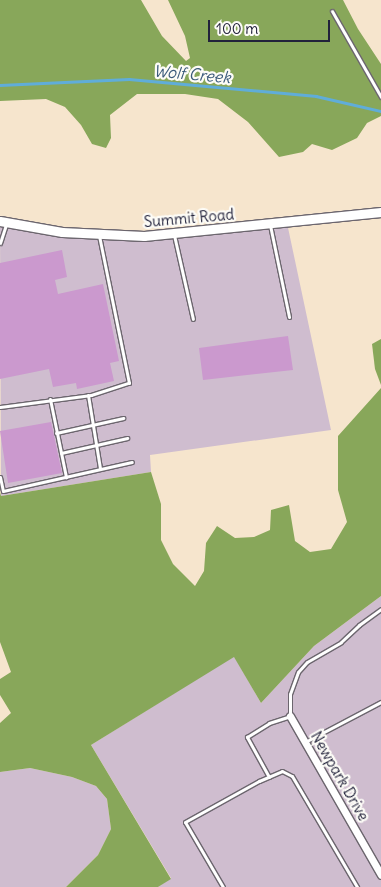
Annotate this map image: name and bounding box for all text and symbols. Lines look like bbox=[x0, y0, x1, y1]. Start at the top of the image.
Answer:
scale bar bbox=[211, 10, 334, 42]
text: 100 m bbox=[216, 19, 258, 38]
water label: Wolf Creek bbox=[153, 61, 231, 87]
street label: Summit Road bbox=[143, 205, 235, 231]
street label: Newpark Drive bbox=[307, 728, 373, 824]

